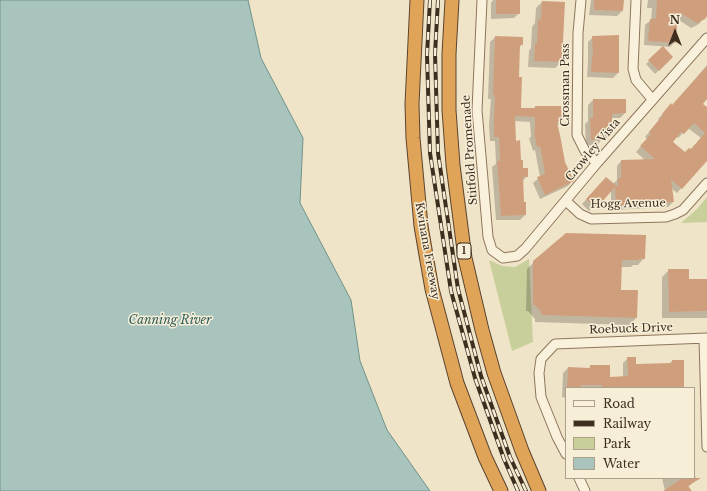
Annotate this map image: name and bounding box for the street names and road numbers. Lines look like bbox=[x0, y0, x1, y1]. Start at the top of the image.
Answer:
street label: Crossman Pass bbox=[559, 43, 573, 127]
street label: Stitfold Promenade bbox=[460, 95, 480, 205]
street label: Crowley Vista bbox=[563, 116, 623, 184]
street label: Hogg Avenue bbox=[590, 197, 666, 211]
street label: Kwinana Freeway bbox=[412, 201, 442, 301]
road number: 1 bbox=[457, 243, 471, 259]
street label: Roebuck Drive bbox=[589, 321, 673, 337]

